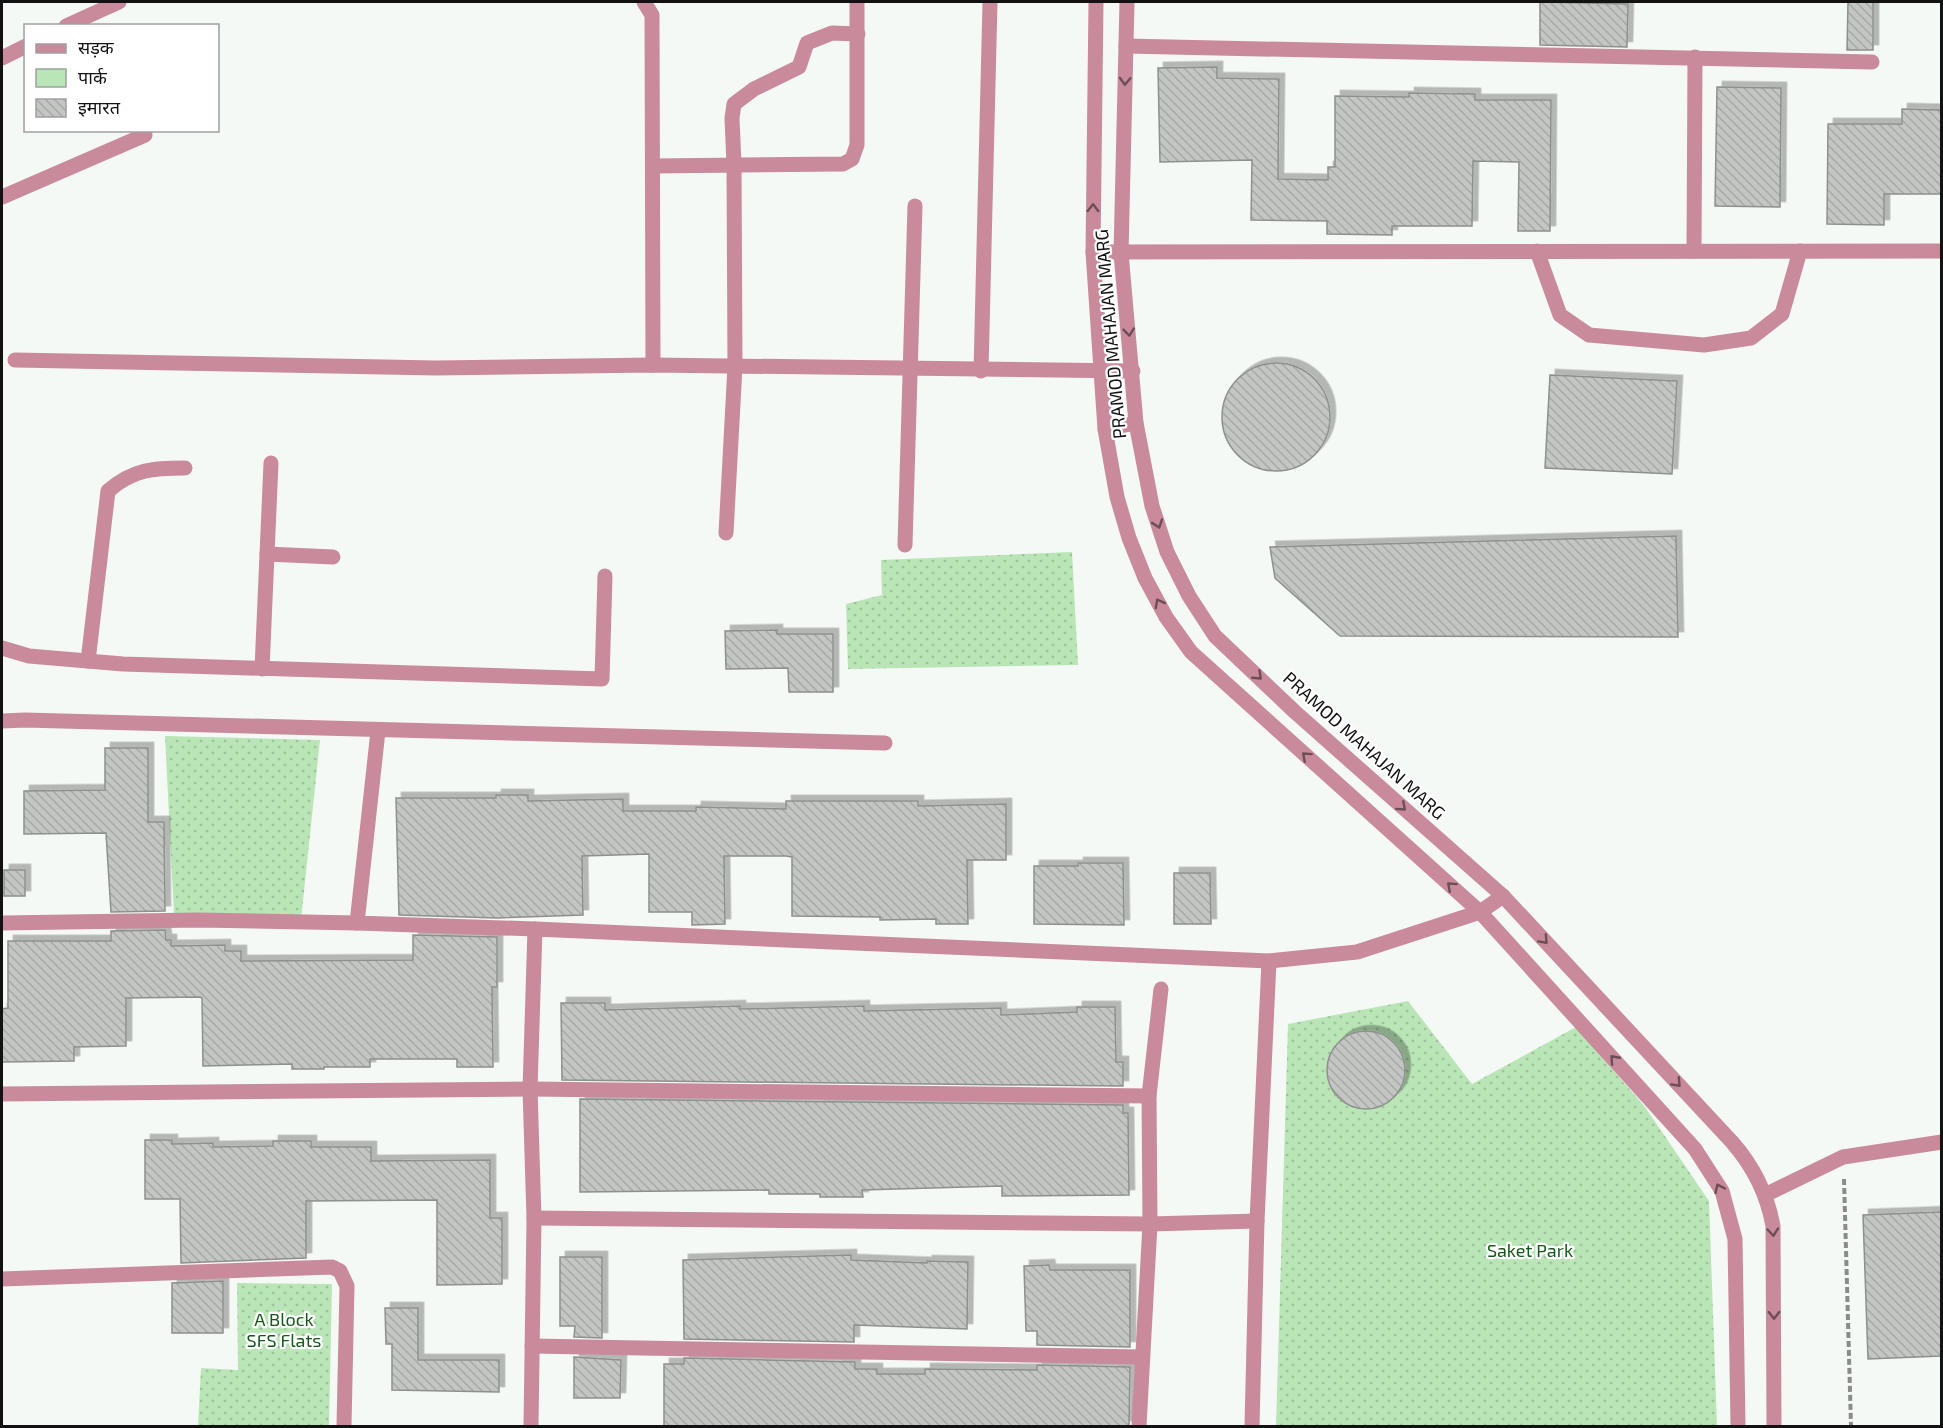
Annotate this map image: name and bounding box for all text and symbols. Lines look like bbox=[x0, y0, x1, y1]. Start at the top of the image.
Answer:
legend bbox=[24, 24, 219, 132]
text: सड़क bbox=[78, 36, 115, 58]
text: पार्क bbox=[78, 66, 108, 88]
one-way arrow bbox=[1119, 76, 1132, 85]
text: इमारत bbox=[78, 96, 121, 118]
one-way arrow bbox=[1087, 204, 1099, 213]
street label: PRAMOD MAHAJAN MARG bbox=[1090, 228, 1130, 440]
one-way arrow bbox=[1122, 327, 1135, 336]
one-way arrow bbox=[1150, 518, 1163, 529]
one-way arrow bbox=[1155, 599, 1166, 609]
street label: PRAMOD MAHAJAN MARG bbox=[1279, 667, 1450, 824]
one-way arrow bbox=[1250, 669, 1261, 680]
one-way arrow bbox=[1302, 752, 1313, 763]
one-way arrow bbox=[1395, 800, 1406, 811]
one-way arrow bbox=[1448, 882, 1458, 893]
one-way arrow bbox=[1537, 934, 1548, 944]
one-way arrow bbox=[1610, 1055, 1621, 1066]
one-way arrow bbox=[1670, 1076, 1681, 1087]
one-way arrow bbox=[1715, 1183, 1727, 1194]
one-way arrow bbox=[1766, 1227, 1779, 1236]
park label: Saket Park bbox=[1487, 1239, 1573, 1261]
park label: A Block SFS Flats bbox=[247, 1308, 321, 1351]
one-way arrow bbox=[1768, 1311, 1780, 1320]

